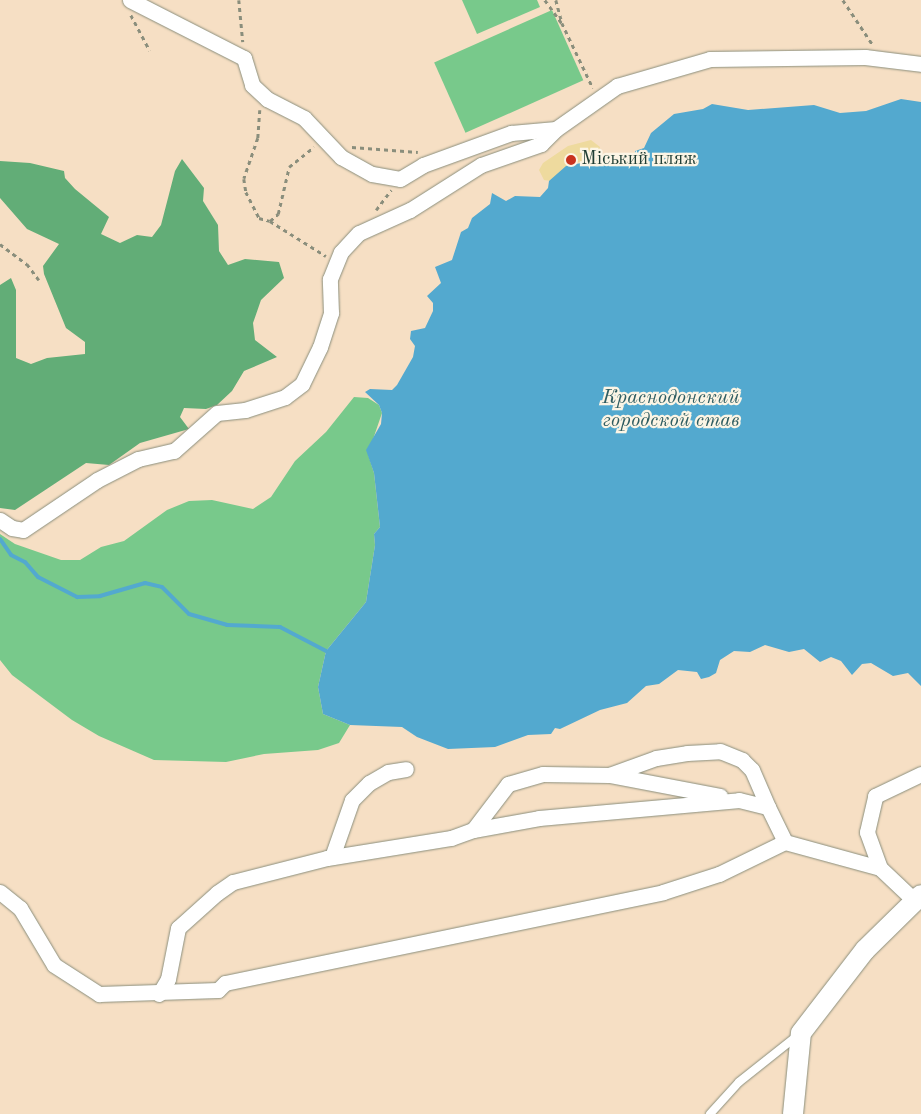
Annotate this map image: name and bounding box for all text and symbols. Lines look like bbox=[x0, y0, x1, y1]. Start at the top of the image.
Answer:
place label: Міський пляж bbox=[581, 149, 697, 171]
marker: Міський пляж bbox=[565, 154, 577, 166]
water label: Краснодонский городской став bbox=[602, 386, 740, 433]

